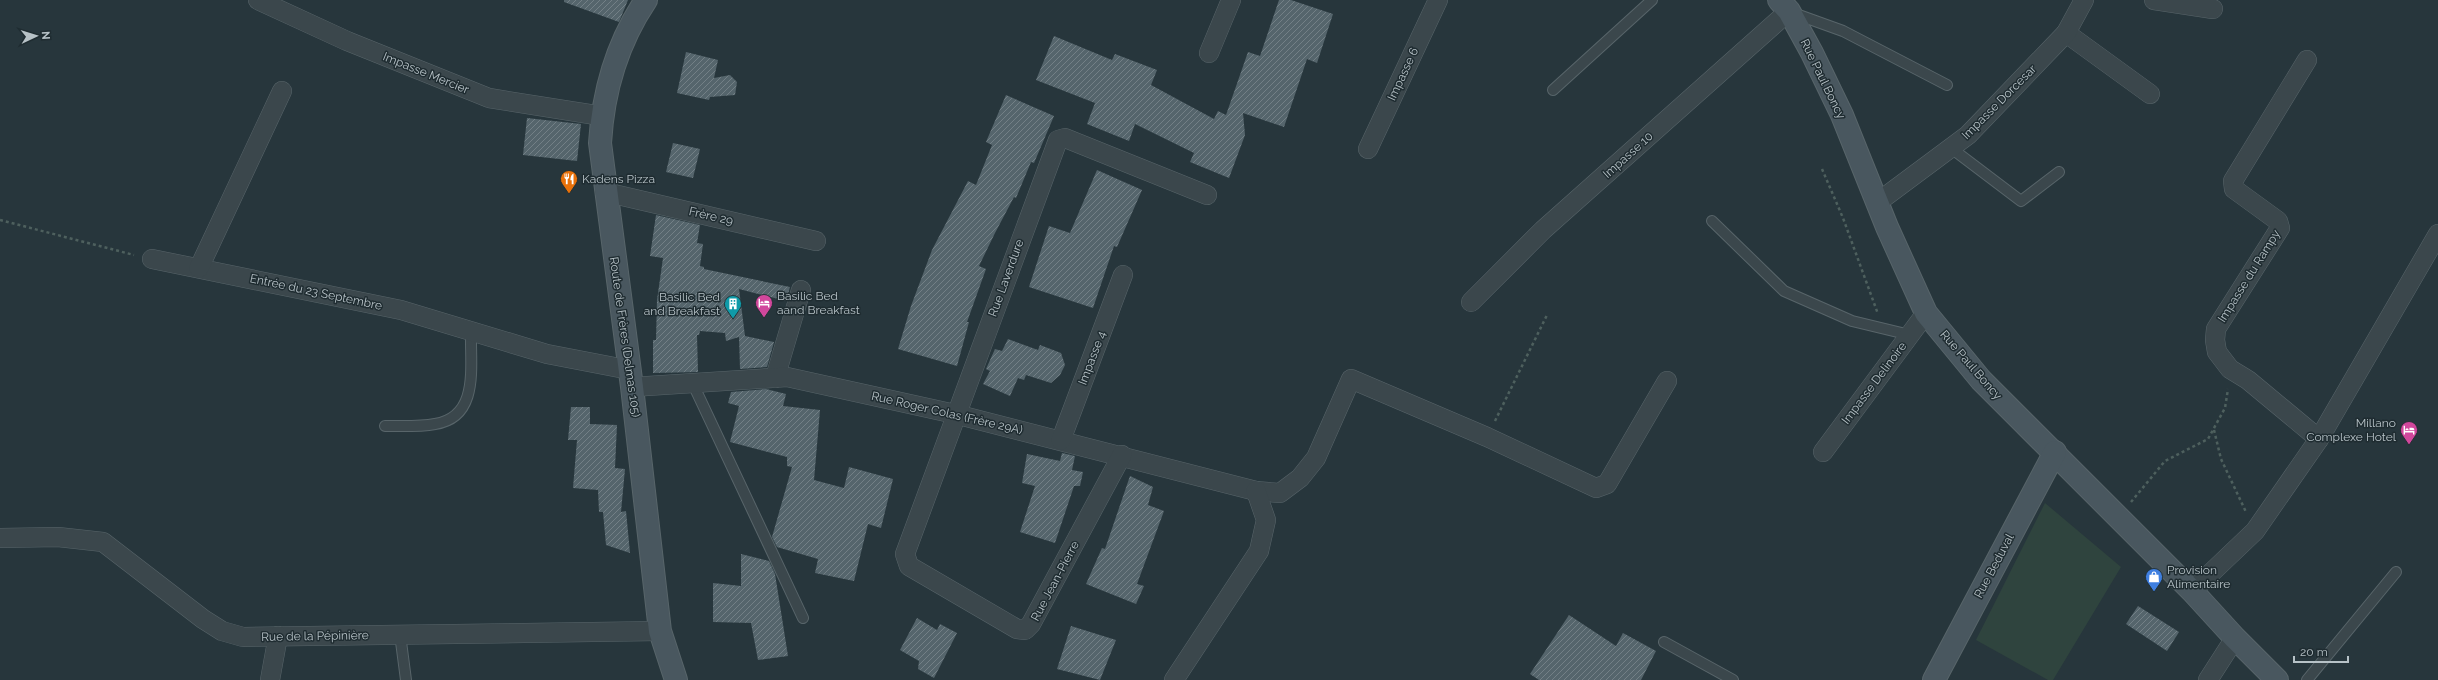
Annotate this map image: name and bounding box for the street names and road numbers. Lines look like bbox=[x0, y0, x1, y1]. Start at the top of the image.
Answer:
street label: Rue Paul Boncy bbox=[1798, 37, 1849, 122]
street label: Impasse 6 bbox=[1385, 45, 1421, 103]
street label: Impasse Mercier bbox=[381, 49, 472, 97]
street label: Impasse Dorcesar bbox=[1959, 61, 2040, 142]
street label: Impasse 10 bbox=[1600, 129, 1656, 181]
street label: Frère 29 bbox=[687, 204, 735, 228]
street label: Impasse du Rampy bbox=[2215, 227, 2283, 325]
street label: Rue Laverdure bbox=[986, 237, 1026, 319]
street label: Route de Frères (Delmas 105) bbox=[607, 256, 643, 418]
street label: Entrée du 23 Septembre bbox=[249, 271, 383, 313]
street label: Rue Paul Boncy bbox=[1937, 328, 2005, 403]
street label: Impasse 4 bbox=[1075, 329, 1109, 387]
street label: Impasse Delinoire bbox=[1839, 339, 1909, 427]
street label: Rue Roger Colas (Frère 29A) bbox=[870, 389, 1024, 437]
street label: Rue Beduval bbox=[1971, 531, 2017, 600]
street label: Rue Jean-Pierre bbox=[1028, 539, 1082, 623]
street label: Rue de la Pépinière bbox=[261, 628, 369, 644]

